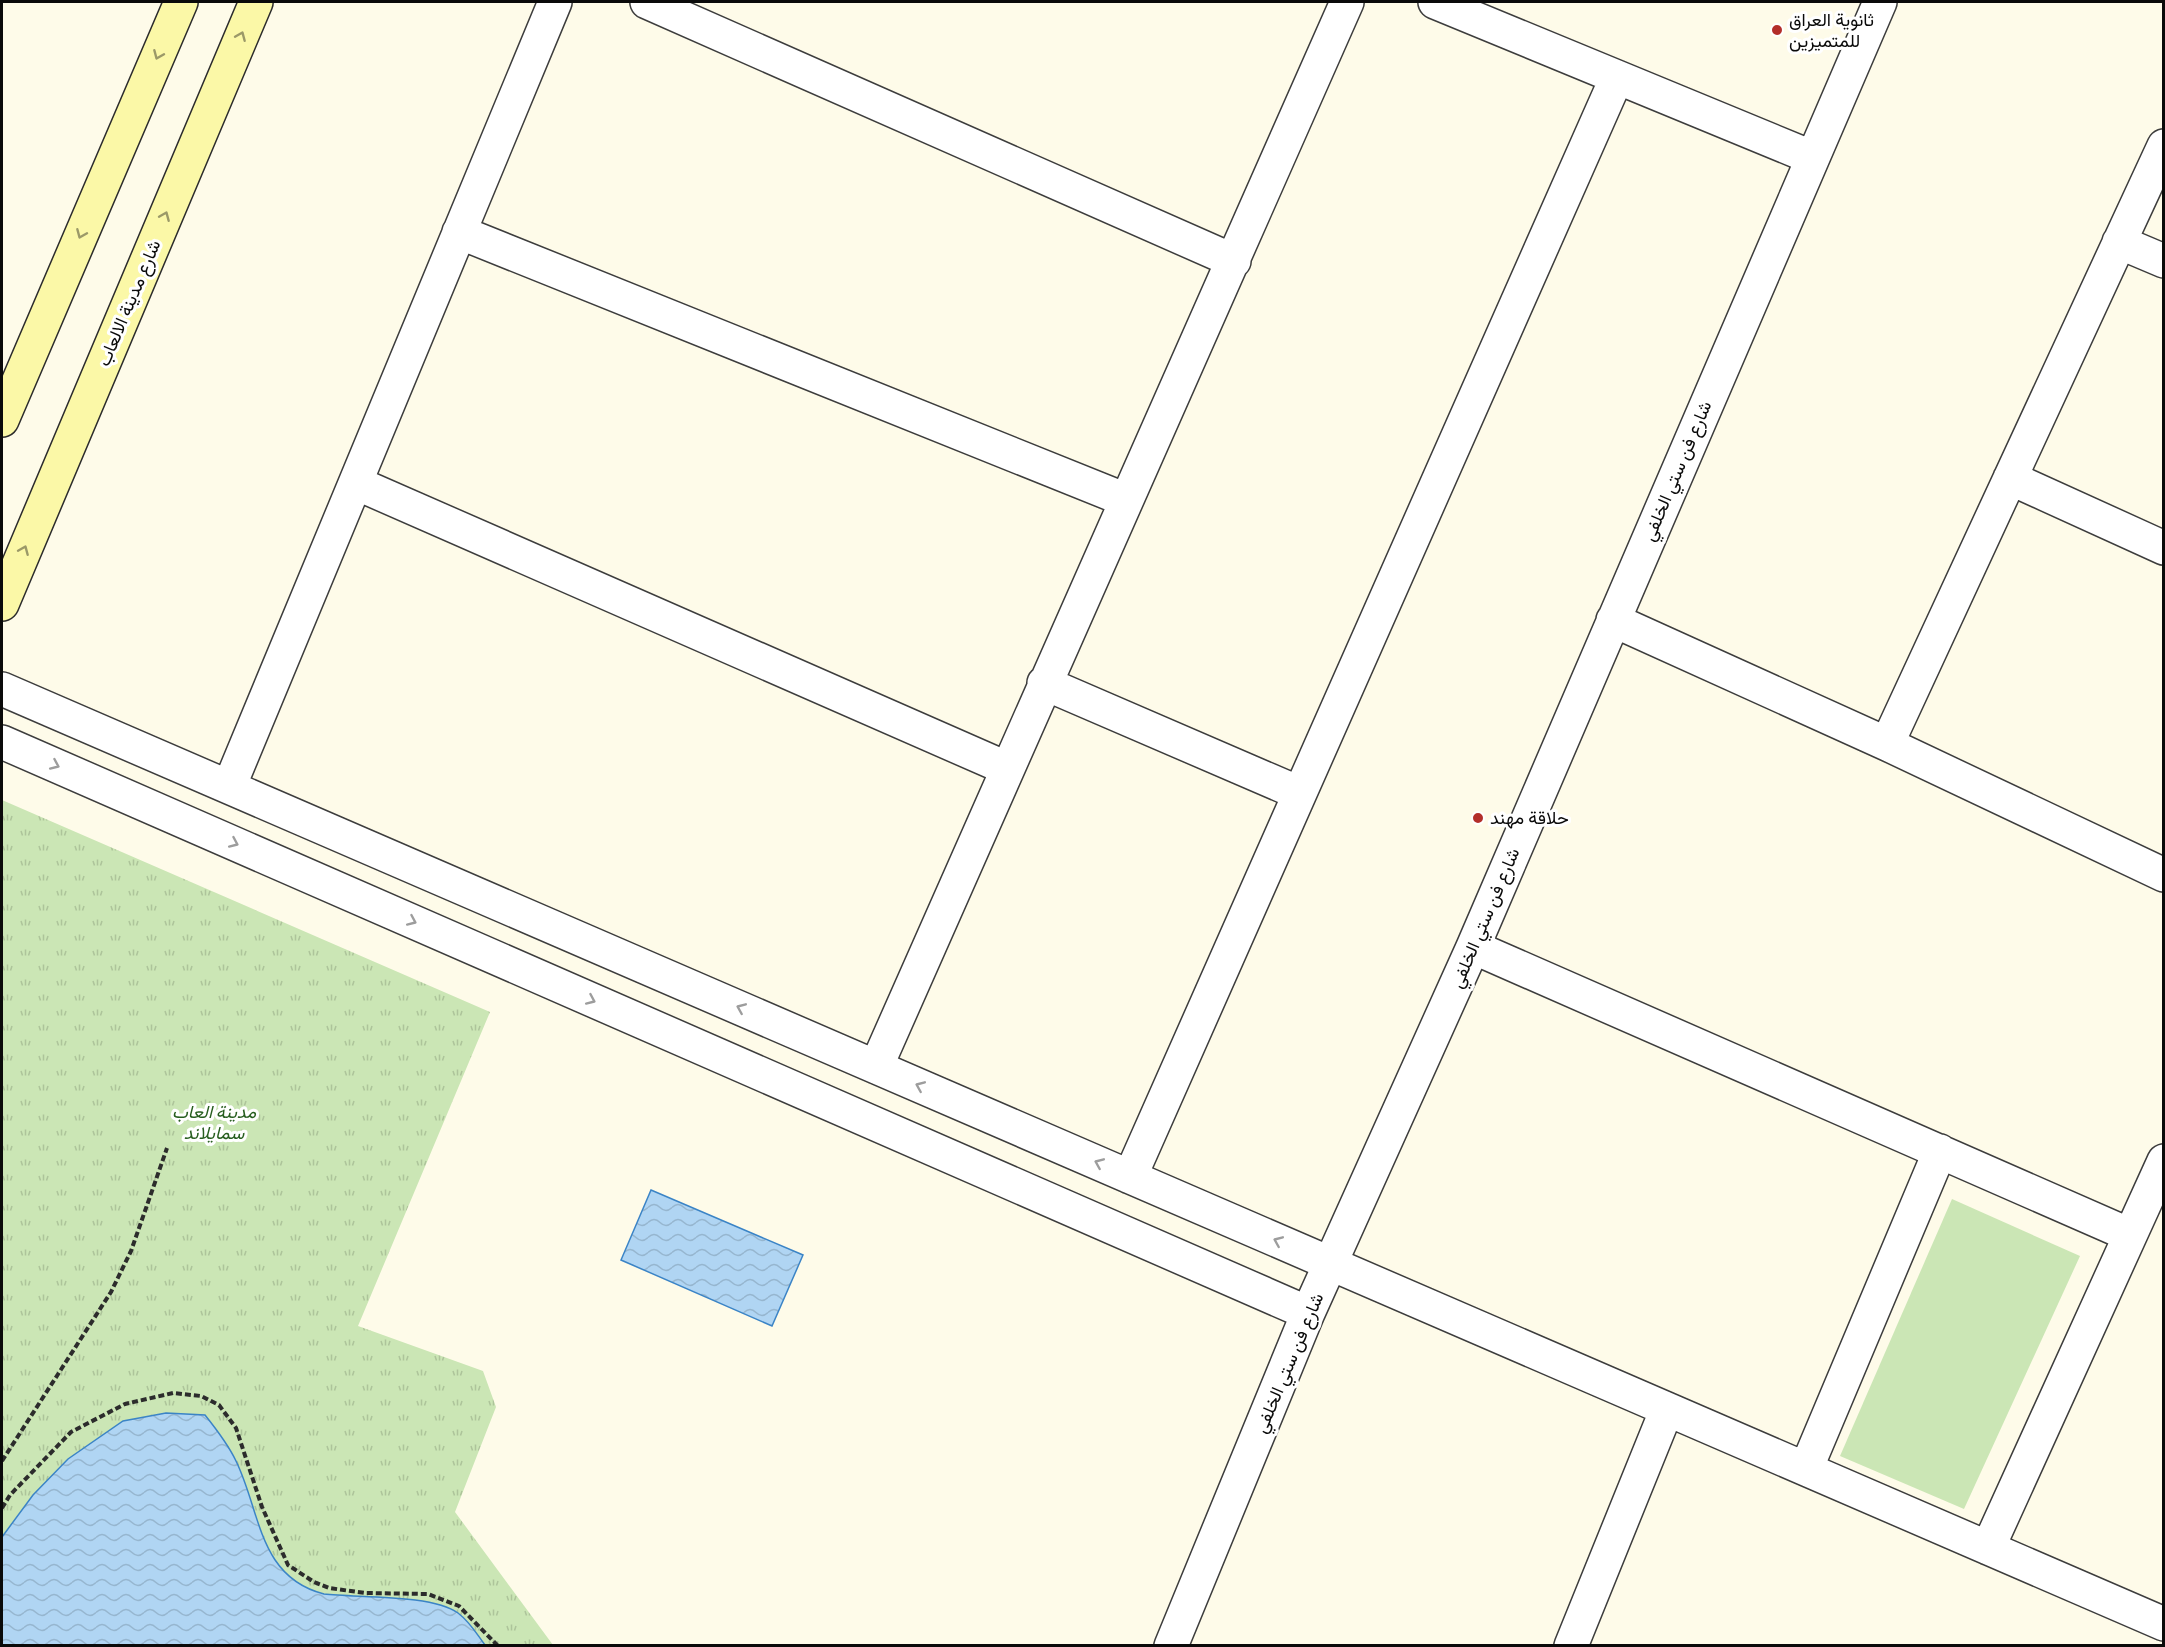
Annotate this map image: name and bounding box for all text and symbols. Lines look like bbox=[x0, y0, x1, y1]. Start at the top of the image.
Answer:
place label: ثانوية العراق للمتميزين bbox=[1789, 8, 1874, 52]
marker: ثانوية العراق للمتميزين bbox=[1770, 23, 1784, 37]
one-way arrow bbox=[234, 32, 246, 43]
one-way arrow bbox=[153, 49, 165, 60]
one-way arrow bbox=[158, 211, 170, 222]
one-way arrow bbox=[76, 228, 88, 239]
street label: شارع مدينة الالعاب bbox=[92, 236, 166, 370]
street label: شارع فن ستي الخلفي bbox=[1637, 397, 1720, 546]
one-way arrow bbox=[17, 546, 29, 557]
one-way arrow bbox=[49, 758, 60, 770]
place label: حلاقة مهند bbox=[1490, 806, 1569, 829]
marker: حلاقة مهند bbox=[1471, 811, 1485, 825]
one-way arrow bbox=[227, 836, 238, 848]
street label: شارع فن ستي الخلفي bbox=[1445, 844, 1528, 993]
one-way arrow bbox=[406, 914, 417, 926]
one-way arrow bbox=[585, 992, 596, 1004]
one-way arrow bbox=[736, 1004, 747, 1016]
one-way arrow bbox=[915, 1081, 926, 1093]
park label: مدينة العاب سمايلاند bbox=[172, 1100, 256, 1144]
one-way arrow bbox=[1094, 1158, 1105, 1170]
one-way arrow bbox=[1273, 1236, 1284, 1248]
street label: شارع فن ستي الخلفي bbox=[1249, 1289, 1332, 1438]

